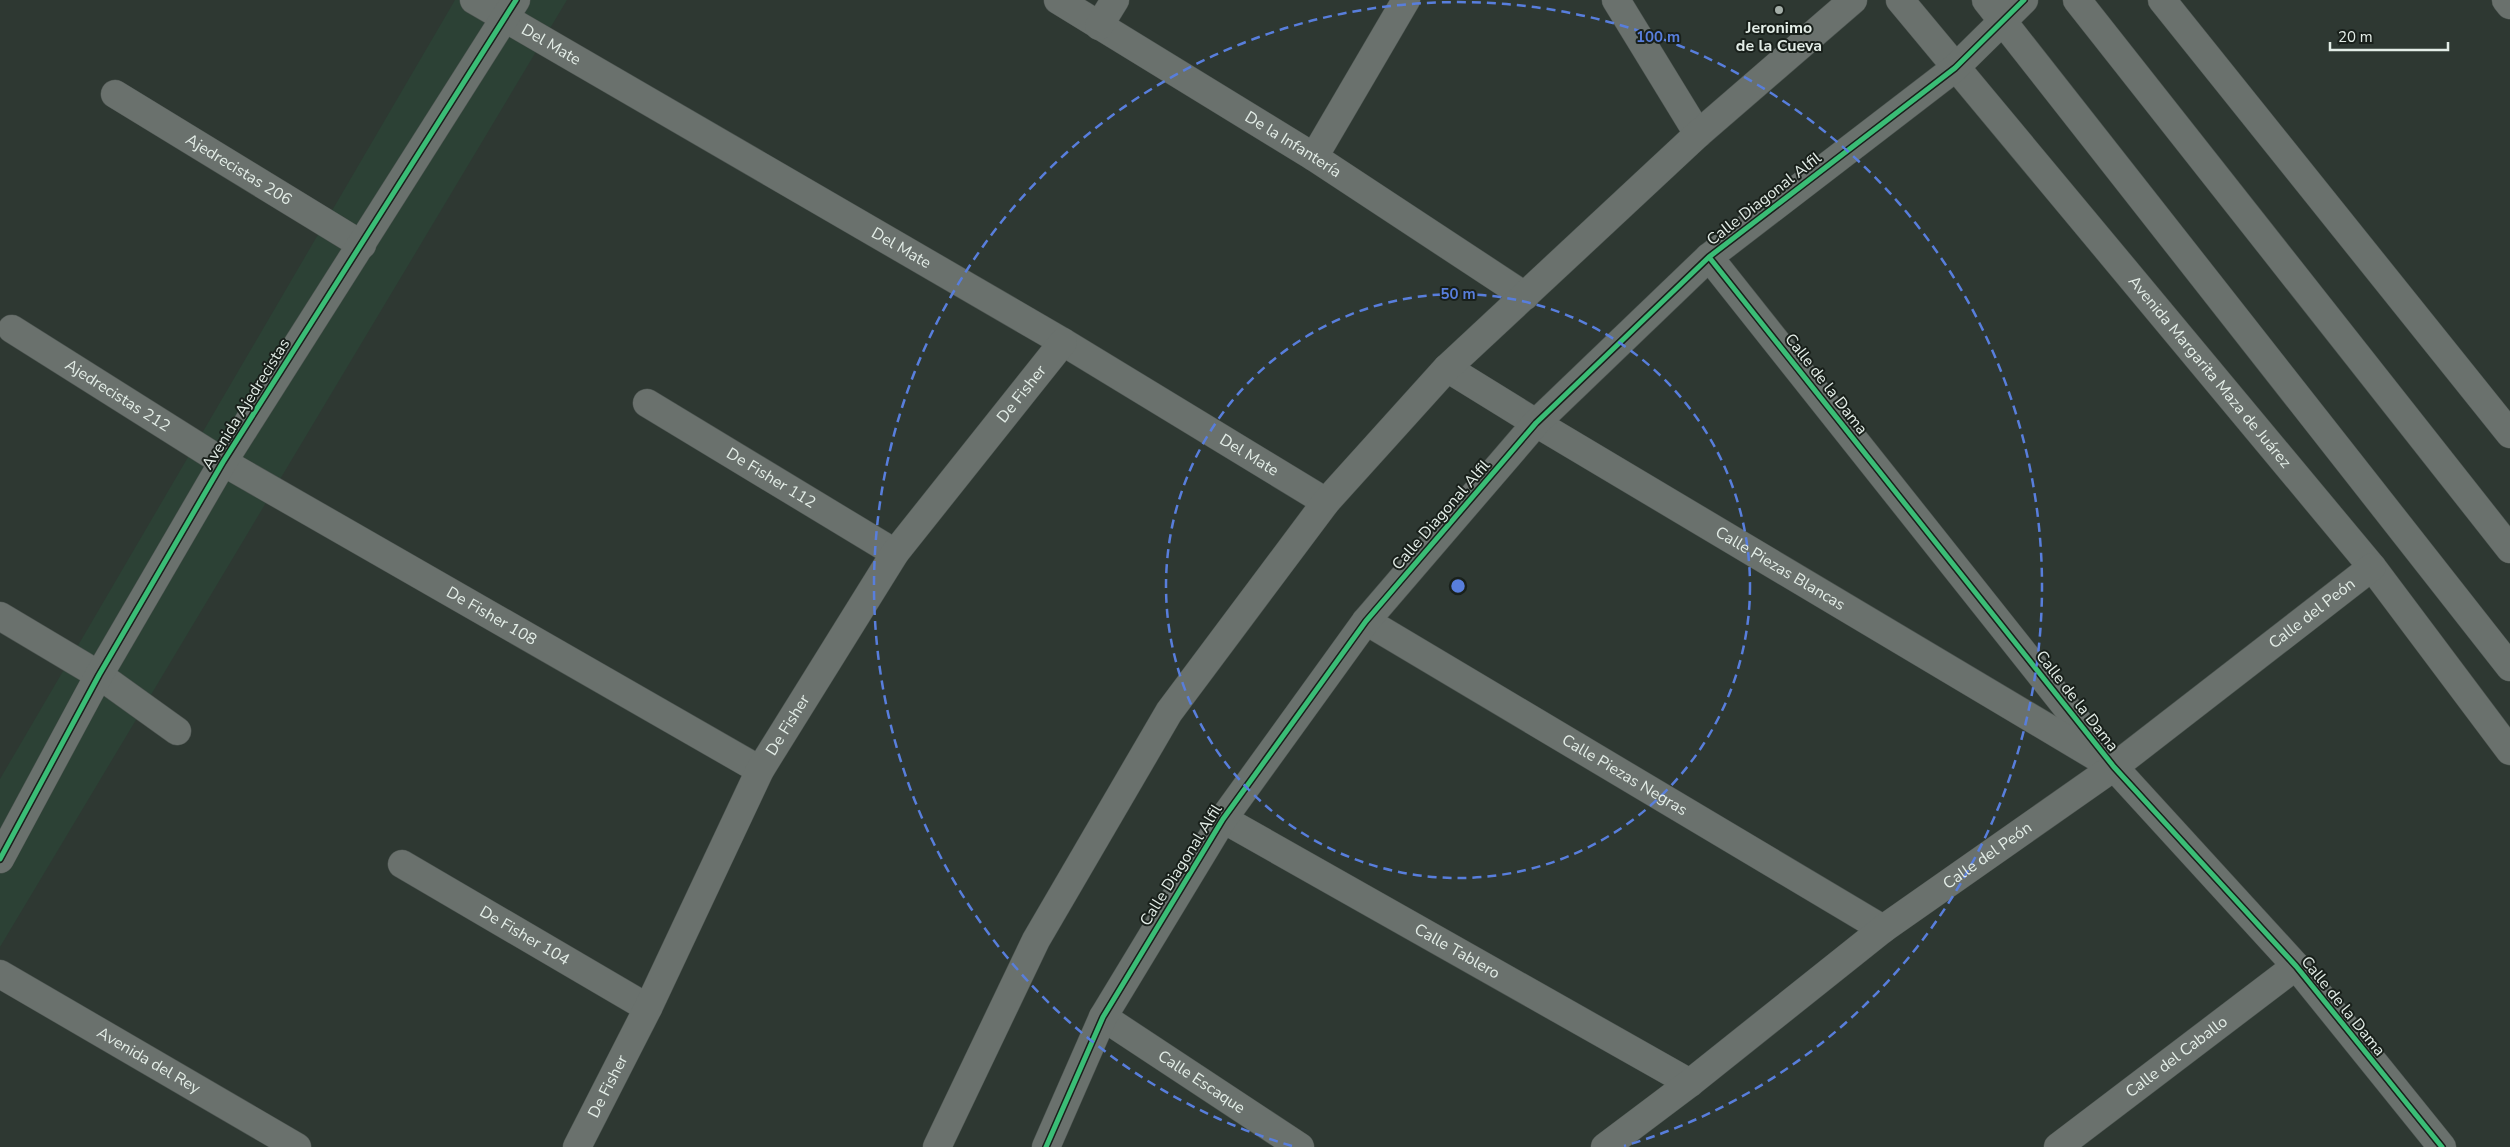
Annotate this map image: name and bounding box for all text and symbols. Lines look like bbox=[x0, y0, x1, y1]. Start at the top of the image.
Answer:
marker: Jeronimo de la Cueva bbox=[1773, 4, 1785, 16]
place label: Jeronimo de la Cueva bbox=[1736, 17, 1822, 57]
street label: Del Mate bbox=[517, 19, 585, 71]
scale bar bbox=[2330, 20, 2448, 52]
text: 100 m bbox=[1636, 27, 1680, 47]
text: 20 m bbox=[2338, 27, 2373, 47]
street label: De la Infantería bbox=[1241, 106, 1346, 183]
street label: Ajedrecistas 206 bbox=[181, 129, 296, 211]
street label: Calle Diagonal Alfil bbox=[1702, 147, 1826, 251]
street label: Del Mate bbox=[867, 222, 935, 274]
street label: Avenida Margarita Maza de Juárez bbox=[2123, 271, 2296, 473]
text: 50 m bbox=[1440, 284, 1476, 304]
street label: Calle de la Dama bbox=[1780, 329, 1872, 439]
street label: Avenida Ajedrecistas bbox=[197, 334, 295, 474]
street label: Ajedrecistas 212 bbox=[61, 354, 175, 437]
street label: De Fisher bbox=[992, 360, 1052, 427]
street label: Del Mate bbox=[1215, 429, 1283, 482]
street label: De Fisher 112 bbox=[722, 442, 820, 514]
street label: Calle Diagonal Alfil bbox=[1387, 455, 1495, 575]
street label: Calle Piezas Blancas bbox=[1711, 521, 1849, 616]
street label: Calle del Peón bbox=[2264, 573, 2360, 654]
centre of rings bbox=[1449, 577, 1467, 595]
street label: De Fisher 108 bbox=[442, 581, 541, 651]
street label: Calle de la Dama bbox=[2031, 646, 2123, 756]
street label: De Fisher bbox=[761, 690, 815, 760]
street label: Calle Piezas Negras bbox=[1558, 729, 1691, 821]
street label: Calle Diagonal Alfil bbox=[1135, 800, 1227, 930]
street label: Calle del Peón bbox=[1939, 817, 2036, 895]
street label: De Fisher 104 bbox=[475, 901, 574, 971]
street label: Calle Tablero bbox=[1410, 918, 1504, 984]
street label: Calle de la Dama bbox=[2296, 951, 2390, 1061]
street label: Calle del Caballo bbox=[2121, 1011, 2232, 1103]
street label: Avenida del Rey bbox=[93, 1022, 205, 1100]
street label: Calle Escaque bbox=[1153, 1045, 1250, 1119]
street label: De Fisher bbox=[583, 1051, 633, 1122]

